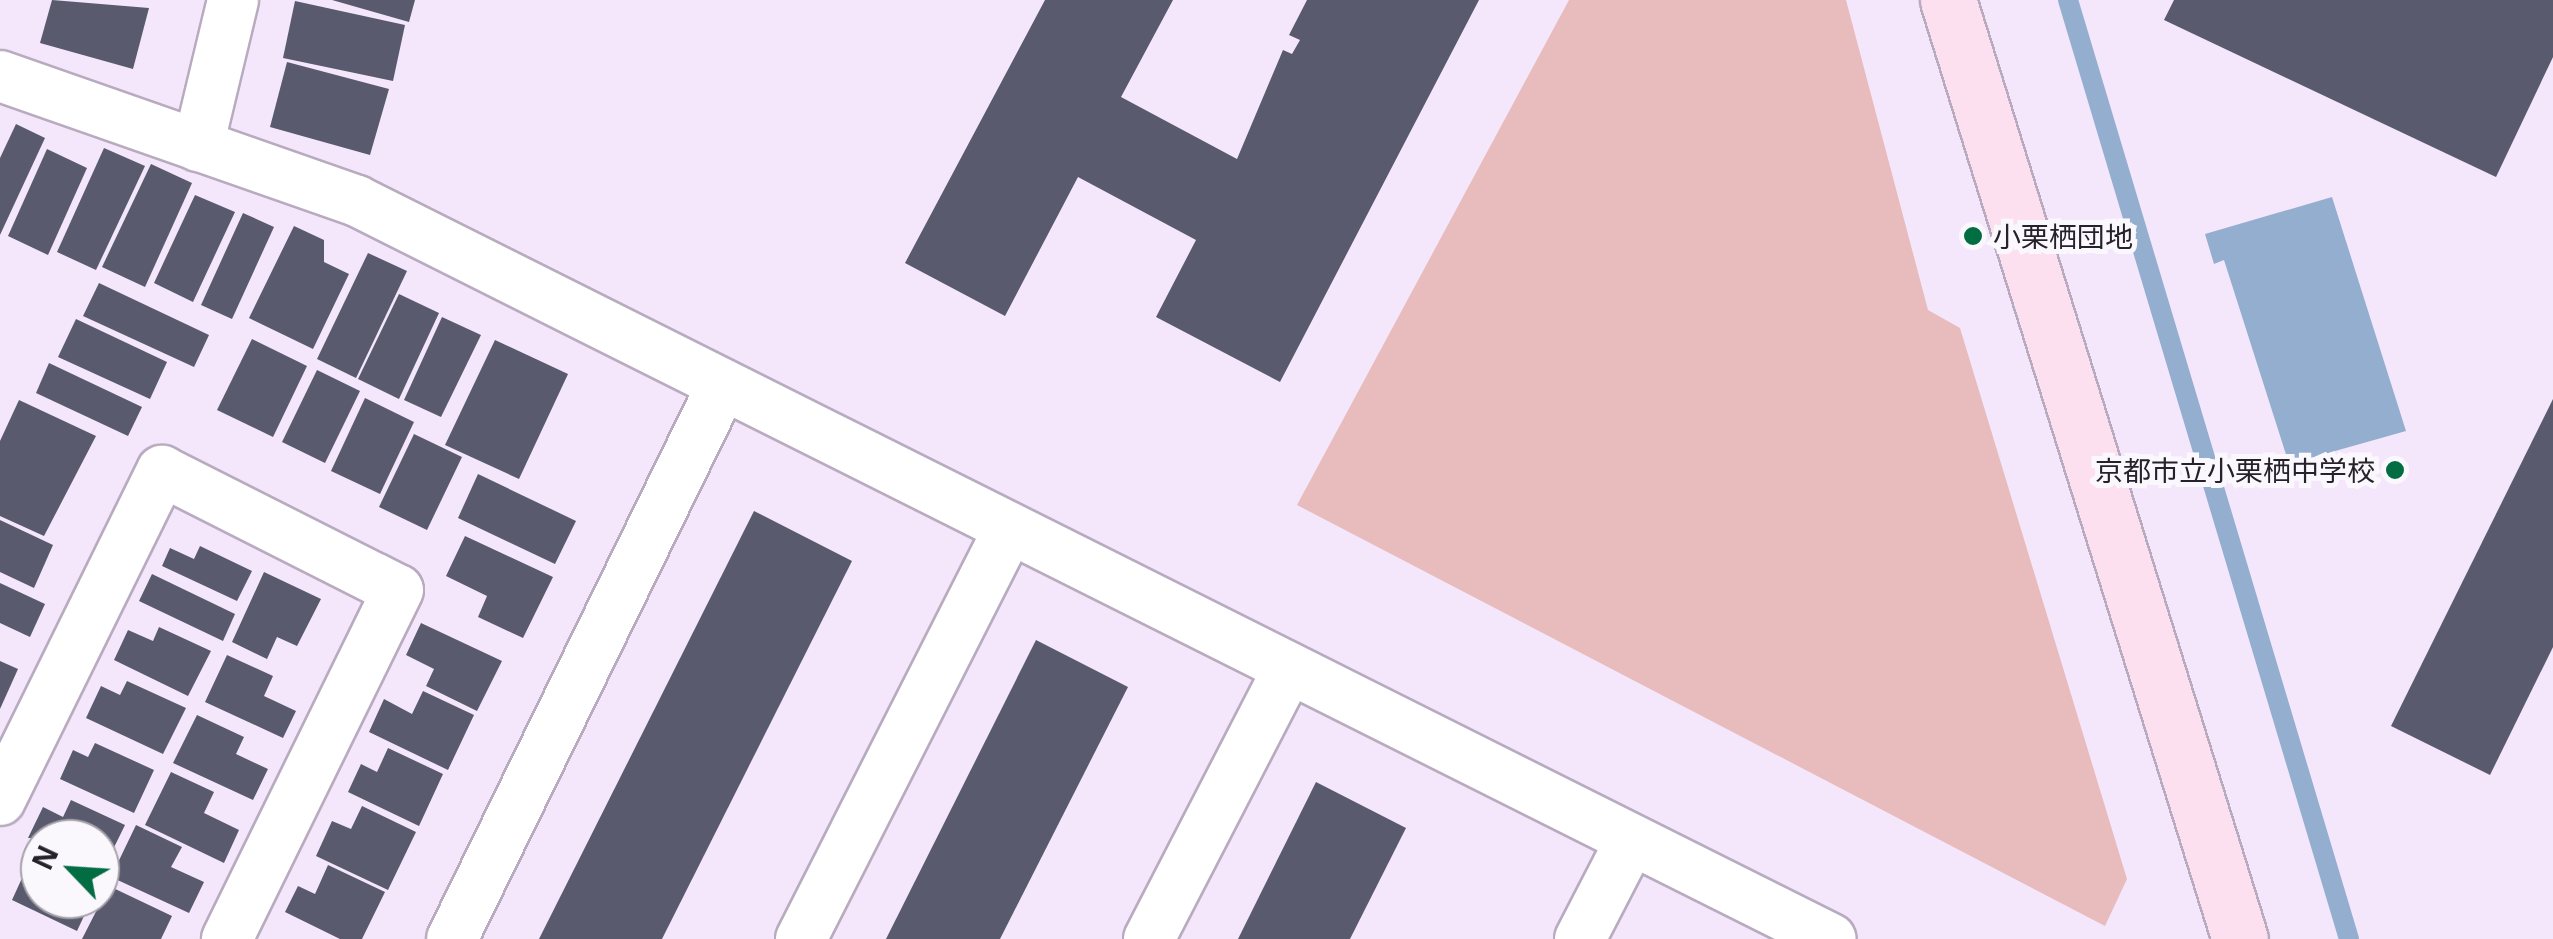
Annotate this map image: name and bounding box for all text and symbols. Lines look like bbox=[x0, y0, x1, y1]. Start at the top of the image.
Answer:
place label: 小栗栖団地 bbox=[1993, 219, 2133, 253]
marker: 小栗栖団地 bbox=[1962, 225, 1984, 247]
place label: 京都市立小栗栖中学校 bbox=[2095, 453, 2375, 487]
marker: 京都市立小栗栖中学校 bbox=[2384, 459, 2406, 481]
north arrow bbox=[20, 819, 120, 919]
text: N bbox=[23, 839, 67, 876]

